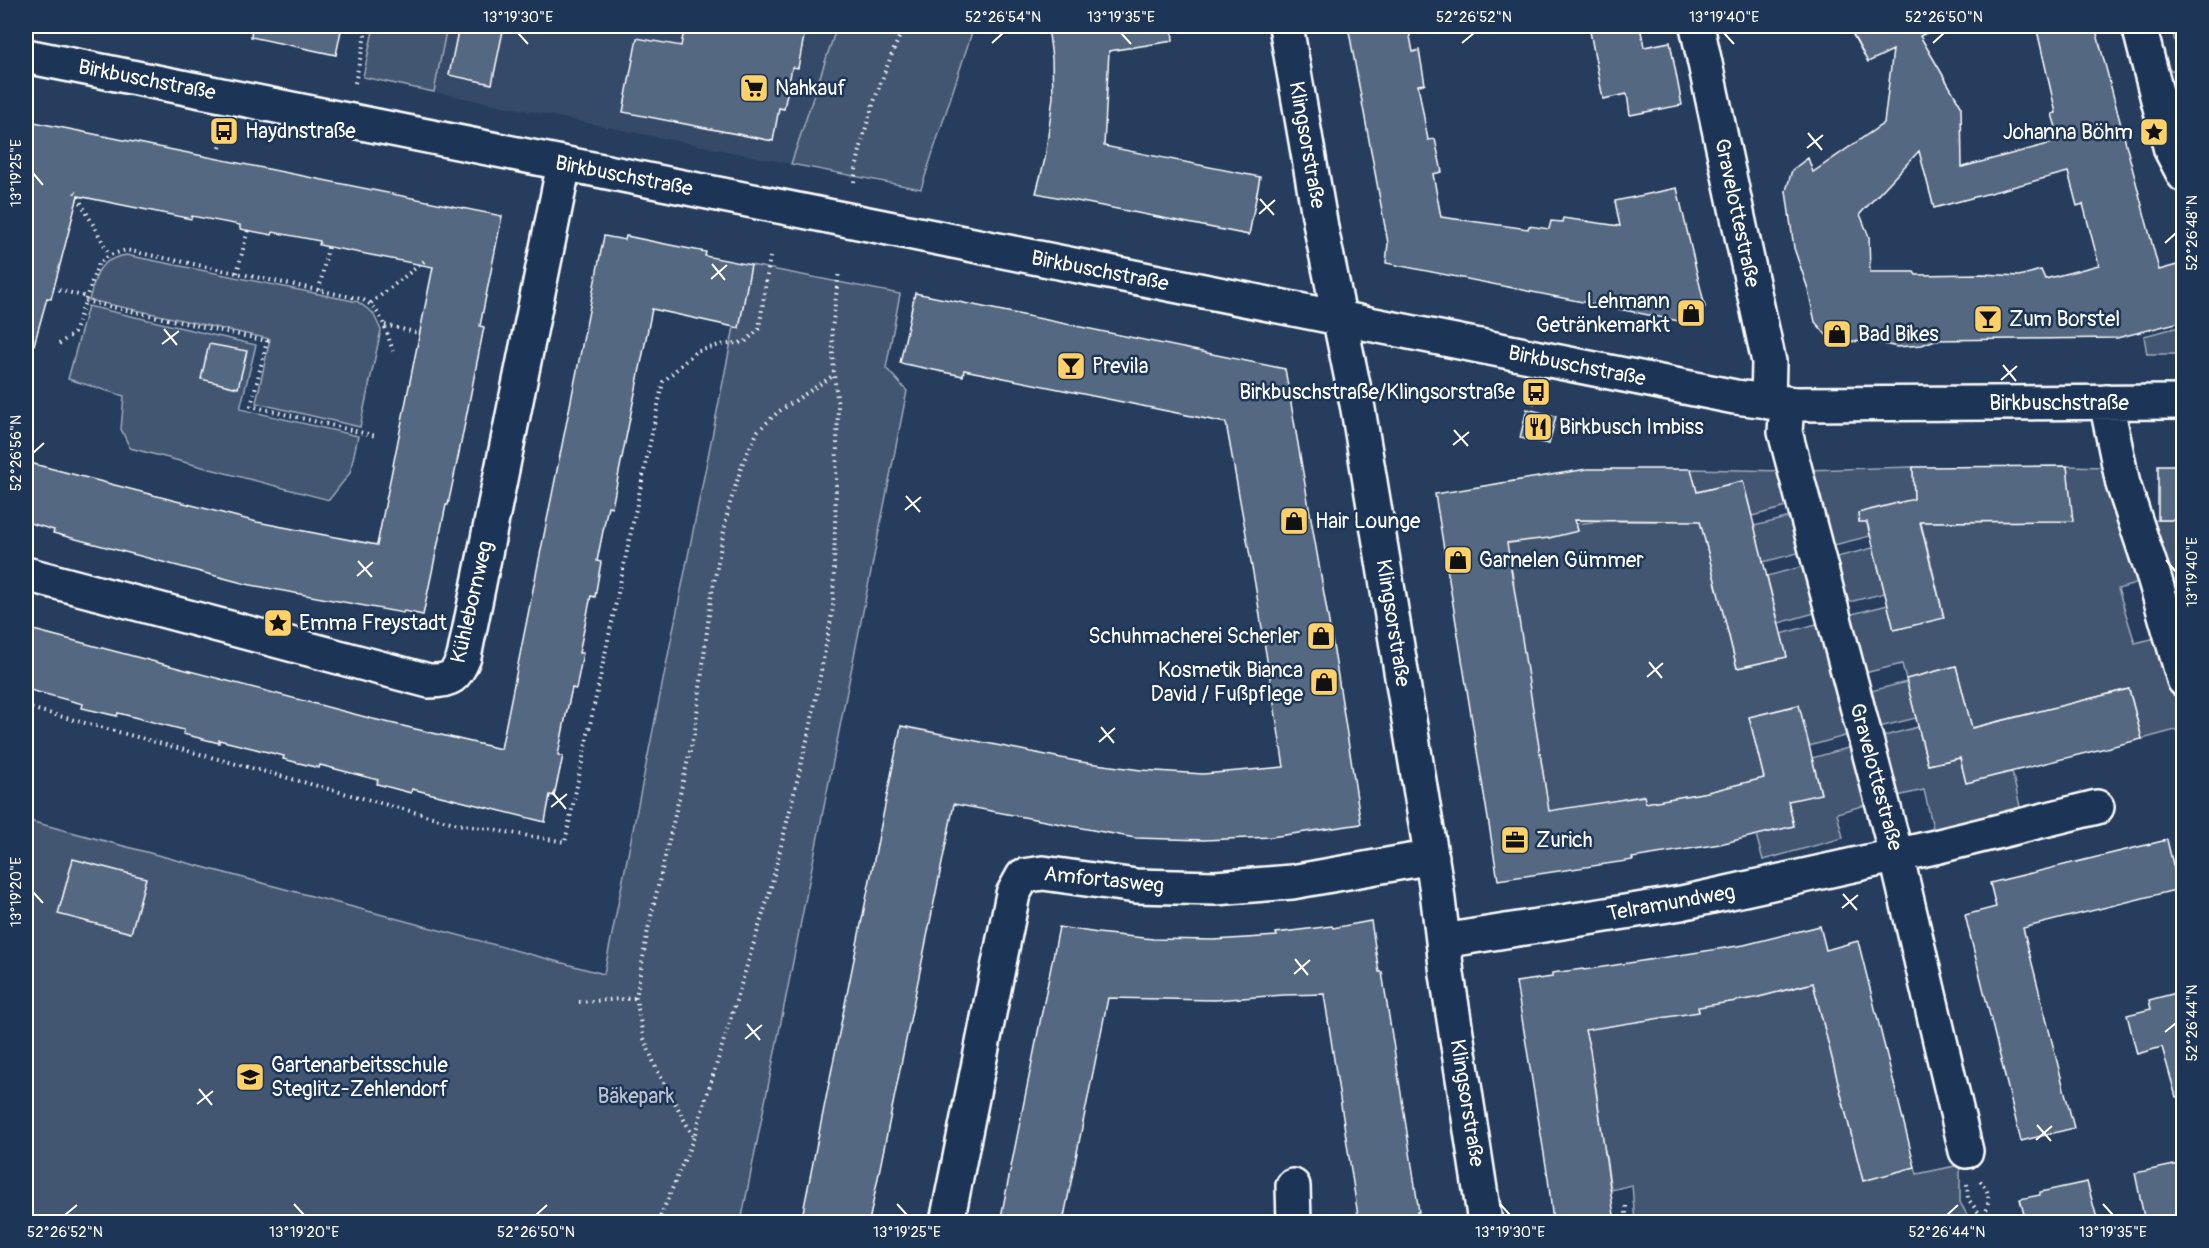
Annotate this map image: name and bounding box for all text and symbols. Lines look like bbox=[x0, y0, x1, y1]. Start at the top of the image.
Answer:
text: 13°19'30"E bbox=[483, 8, 553, 27]
text: 52°26'54"N bbox=[965, 8, 1041, 27]
text: 13°19'35"E bbox=[1087, 8, 1155, 27]
text: 52°26'52"N bbox=[1436, 8, 1512, 27]
text: 13°19'40"E bbox=[1689, 8, 1759, 27]
text: 52°26'50"N bbox=[1905, 8, 1983, 27]
street label: Birkbuschstraße bbox=[76, 53, 219, 107]
supermarket icon: Nahkauf bbox=[738, 72, 770, 104]
place label: Nahkauf bbox=[775, 75, 846, 102]
street label: Klingsorstraße bbox=[1283, 79, 1332, 211]
bus stop icon: Haydnstraße bbox=[208, 115, 240, 147]
place icon: Johanna Böhm bbox=[2138, 116, 2170, 148]
place label: Haydnstraße bbox=[245, 118, 356, 145]
place label: Johanna Böhm bbox=[2003, 119, 2133, 146]
street label: Gravelottestraße bbox=[1708, 136, 1766, 291]
text: 13°19'25"E bbox=[7, 139, 26, 207]
street label: Birkbuschstraße bbox=[553, 149, 696, 203]
text: 52°26'48"N bbox=[2183, 195, 2202, 271]
street label: Birkbuschstraße bbox=[1029, 244, 1172, 298]
place label: Lehmann Getränkemarkt bbox=[1536, 288, 1671, 339]
shop icon: Lehmann Getränkemarkt bbox=[1675, 297, 1707, 329]
bar icon: Zum Borstel bbox=[1972, 303, 2004, 335]
place label: Zum Borstel bbox=[2009, 306, 2120, 333]
shop icon: Bad Bikes bbox=[1821, 318, 1853, 350]
place label: Bad Bikes bbox=[1858, 321, 1939, 348]
street label: Birkbuschstraße bbox=[1506, 339, 1649, 393]
bar icon: Previla bbox=[1055, 350, 1087, 382]
place label: Previla bbox=[1092, 353, 1149, 380]
bus stop icon: Birkbuschstraße/Klingsorstraße bbox=[1520, 376, 1552, 408]
place label: Birkbuschstraße/Klingsorstraße bbox=[1239, 379, 1516, 406]
street label: Birkbuschstraße bbox=[1989, 390, 2129, 417]
restaurant icon: Birkbusch Imbiss bbox=[1522, 411, 1554, 443]
place label: Birkbusch Imbiss bbox=[1559, 414, 1704, 441]
text: 52°26'56"N bbox=[7, 415, 26, 491]
shop icon: Hair Lounge bbox=[1278, 505, 1310, 537]
place label: Hair Lounge bbox=[1315, 508, 1421, 535]
text: 13°19'40"E bbox=[2183, 537, 2202, 607]
street label: Kühlebornweg bbox=[445, 538, 499, 666]
shop icon: Garnelen Gümmer bbox=[1442, 544, 1474, 576]
place label: Garnelen Gümmer bbox=[1479, 547, 1644, 574]
street label: Klingsorstraße bbox=[1370, 557, 1417, 689]
place icon: Emma Freystadt bbox=[262, 607, 294, 639]
place label: Emma Freystadt bbox=[299, 610, 447, 637]
shop icon: Schuhmacherei Scherler bbox=[1305, 620, 1337, 652]
place label: Schuhmacherei Scherler bbox=[1088, 623, 1300, 650]
place label: Kosmetik Bianca David / Fußpflege bbox=[1151, 657, 1304, 708]
shop icon: Kosmetik Bianca David / Fußpflege bbox=[1308, 666, 1340, 698]
street label: Gravelottestraße bbox=[1843, 700, 1909, 854]
office icon: Zurich bbox=[1499, 824, 1531, 856]
place label: Zurich bbox=[1536, 827, 1593, 854]
text: 13°19'20"E bbox=[7, 857, 26, 927]
street label: Amfortasweg bbox=[1043, 860, 1165, 900]
street label: Telramundweg bbox=[1605, 878, 1737, 928]
text: 52°26'44"N bbox=[2183, 985, 2202, 1061]
street label: Klingsorstraße bbox=[1444, 1037, 1491, 1169]
place label: Gartenarbeitsschule Steglitz-Zehlendorf bbox=[271, 1052, 449, 1103]
school or university icon: Gartenarbeitsschule Steglitz-Zehlendorf bbox=[234, 1061, 266, 1093]
park label: Bäkepark bbox=[598, 1083, 675, 1110]
text: 52°26'52"N bbox=[27, 1223, 103, 1242]
text: 13°19'20"E bbox=[269, 1223, 339, 1242]
text: 52°26'50"N bbox=[497, 1223, 575, 1242]
text: 13°19'25"E bbox=[873, 1223, 941, 1242]
text: 13°19'30"E bbox=[1475, 1223, 1545, 1242]
text: 52°26'44"N bbox=[1909, 1223, 1985, 1242]
text: 13°19'35"E bbox=[2079, 1223, 2147, 1242]

